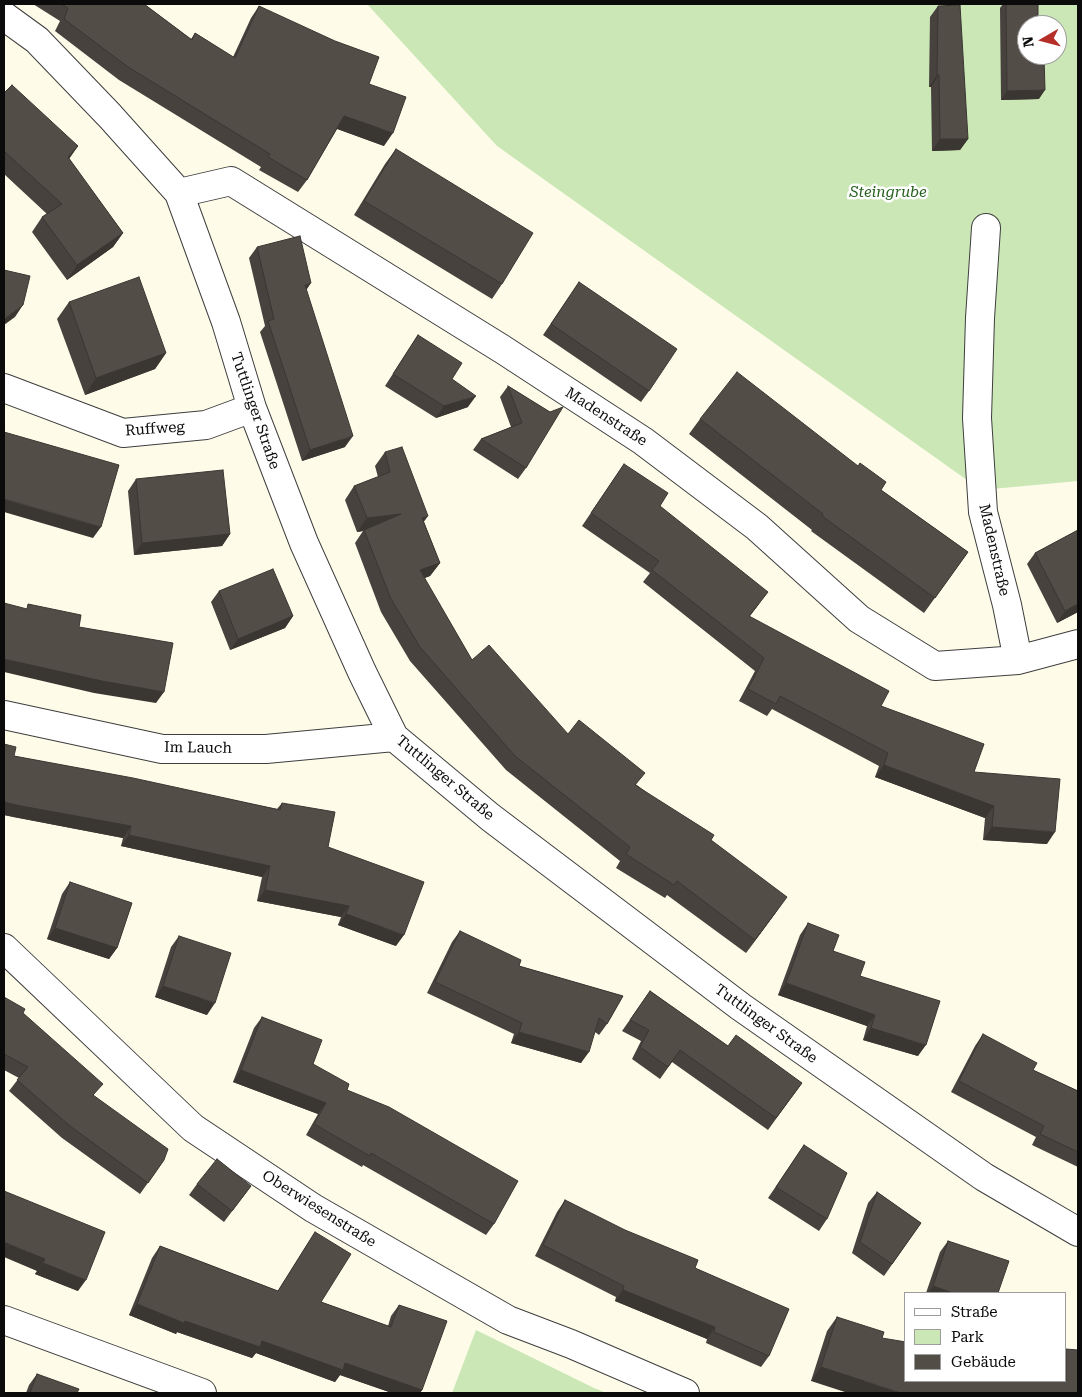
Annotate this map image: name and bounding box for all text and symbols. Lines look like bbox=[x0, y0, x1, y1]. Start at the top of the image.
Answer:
north arrow bbox=[1017, 15, 1067, 65]
text: N bbox=[1019, 35, 1037, 48]
park label: Steingrube bbox=[849, 184, 927, 202]
street label: Tuttlinger Straße bbox=[227, 350, 283, 472]
street label: Madenstraße bbox=[562, 384, 650, 450]
street label: Ruffweg bbox=[125, 418, 185, 440]
street label: Madenstraße bbox=[975, 502, 1013, 598]
street label: Tuttlinger Straße bbox=[392, 732, 498, 824]
street label: Im Lauch bbox=[164, 738, 232, 758]
street label: Tuttlinger Straße bbox=[711, 981, 821, 1067]
street label: Oberwiesenstraße bbox=[259, 1167, 379, 1251]
legend bbox=[904, 1292, 1067, 1382]
text: Straße bbox=[951, 1303, 998, 1321]
text: Park bbox=[951, 1328, 984, 1346]
text: Gebäude bbox=[951, 1353, 1016, 1371]

